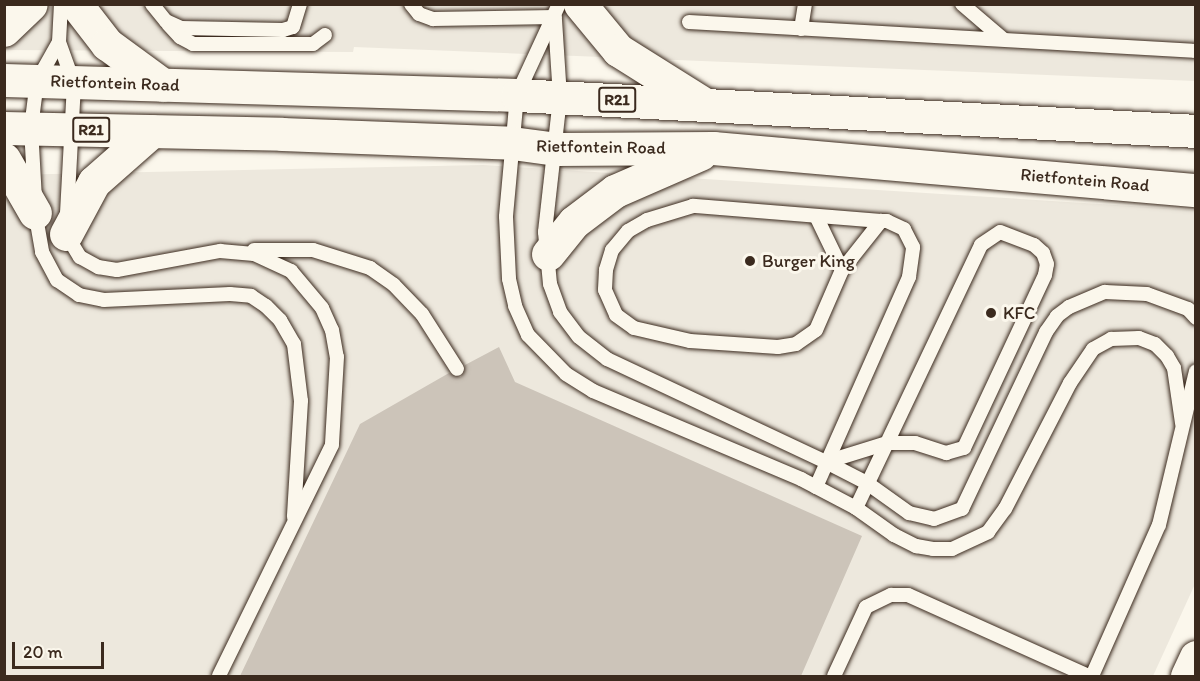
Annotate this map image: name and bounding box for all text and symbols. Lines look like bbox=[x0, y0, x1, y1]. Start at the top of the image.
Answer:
street label: Rietfontein Road bbox=[50, 70, 180, 96]
road number: R21 bbox=[598, 87, 636, 113]
road number: R21 bbox=[72, 117, 110, 143]
street label: Rietfontein Road bbox=[536, 135, 666, 159]
street label: Rietfontein Road bbox=[1020, 164, 1150, 196]
place label: Burger King bbox=[762, 250, 855, 272]
marker: Burger King bbox=[743, 254, 757, 268]
place label: KFC bbox=[1003, 302, 1035, 324]
marker: KFC bbox=[984, 306, 998, 320]
scale bar bbox=[15, 630, 106, 668]
text: 20 m bbox=[23, 641, 63, 663]

